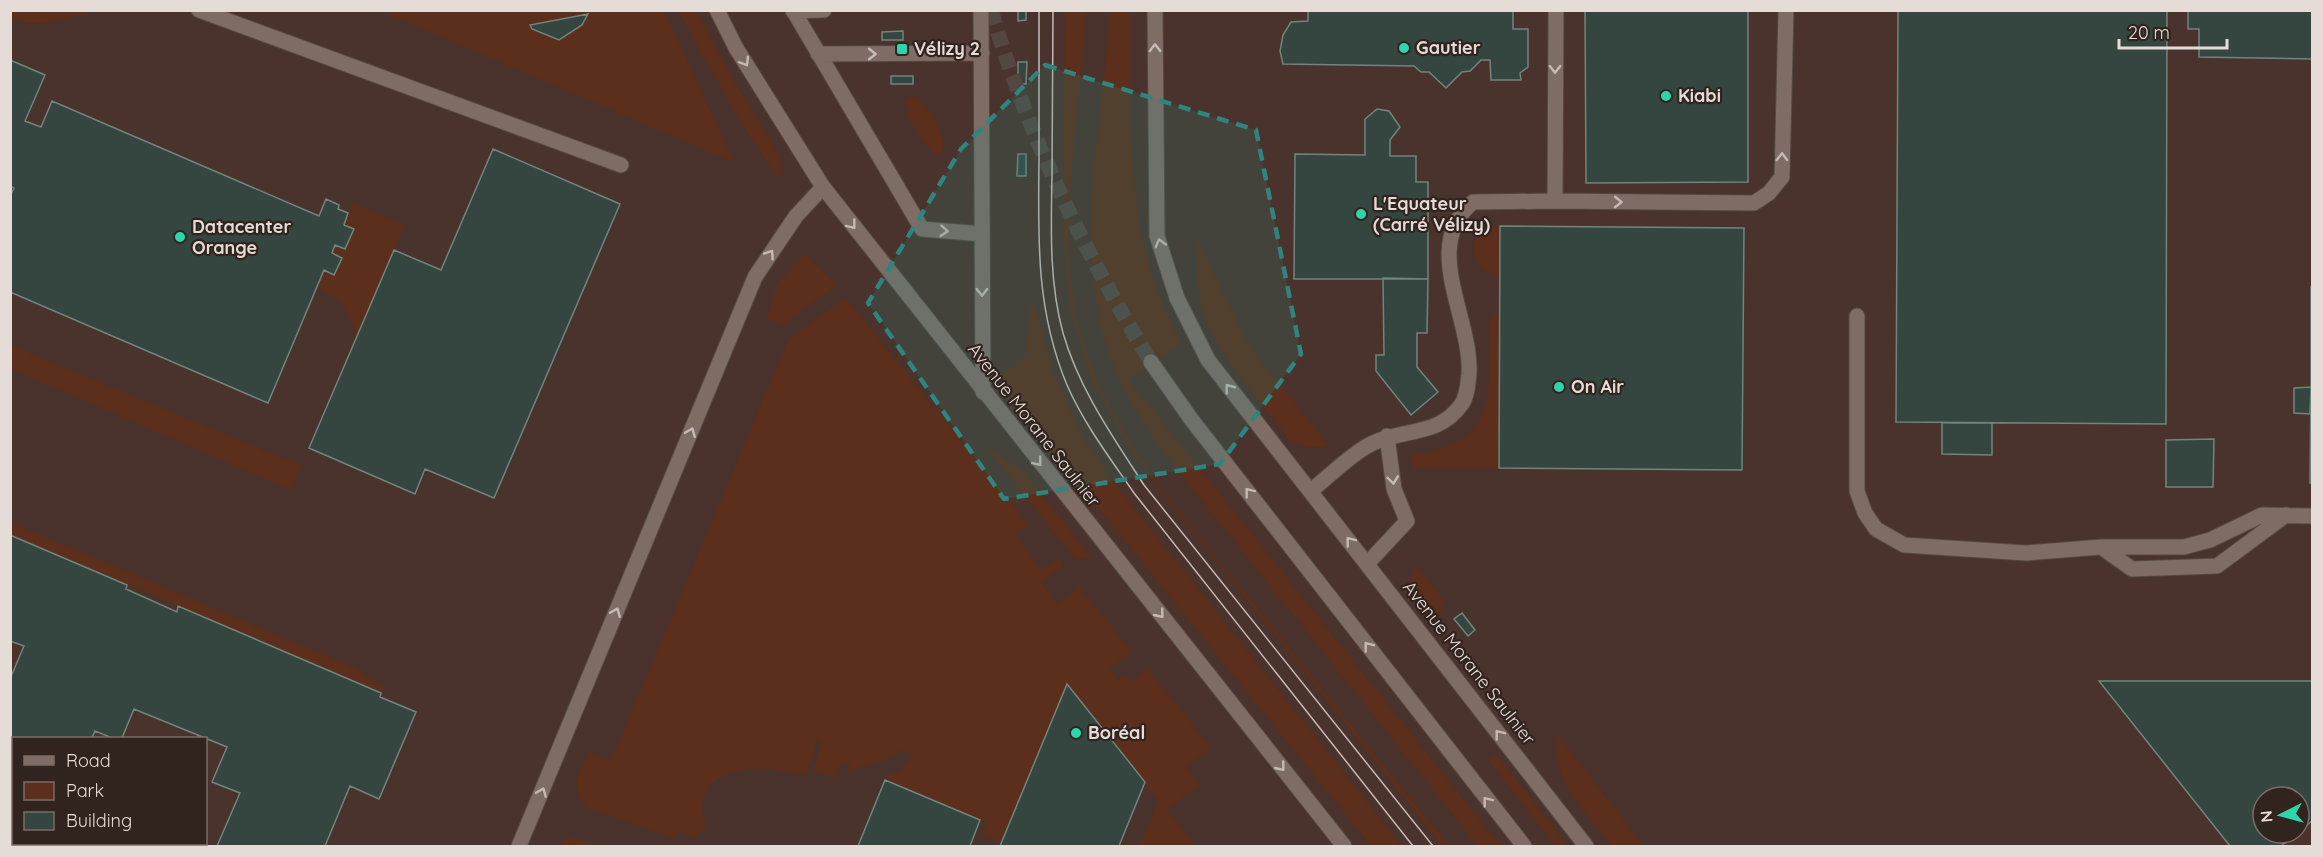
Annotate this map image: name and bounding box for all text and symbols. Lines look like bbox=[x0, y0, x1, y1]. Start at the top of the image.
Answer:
scale bar bbox=[2119, 12, 2227, 50]
text: 20 m bbox=[2128, 21, 2170, 44]
place label: Gautier bbox=[1416, 36, 1481, 59]
place label: Vélizy 2 bbox=[914, 37, 980, 60]
marker: Gautier bbox=[1397, 41, 1411, 55]
marker: Vélizy 2 bbox=[895, 42, 909, 56]
one-way arrow bbox=[1149, 44, 1161, 53]
one-way arrow bbox=[867, 48, 876, 60]
one-way arrow bbox=[737, 56, 749, 66]
one-way arrow bbox=[1549, 64, 1561, 73]
place label: Kiabi bbox=[1678, 84, 1721, 107]
marker: Kiabi bbox=[1659, 89, 1673, 103]
one-way arrow bbox=[1776, 153, 1789, 162]
place label: L'Equateur (Carré Vélizy) bbox=[1373, 192, 1490, 236]
one-way arrow bbox=[1613, 196, 1622, 208]
marker: L'Equateur (Carré Vélizy) bbox=[1354, 207, 1368, 221]
place label: Datacenter Orange bbox=[192, 215, 291, 259]
one-way arrow bbox=[845, 218, 856, 229]
one-way arrow bbox=[939, 224, 948, 237]
marker: Datacenter Orange bbox=[173, 230, 187, 244]
one-way arrow bbox=[1154, 238, 1167, 248]
one-way arrow bbox=[763, 250, 774, 261]
one-way arrow bbox=[976, 288, 988, 297]
street label: Avenue Morane Saulnier bbox=[963, 338, 1106, 511]
place label: On Air bbox=[1571, 375, 1624, 398]
marker: On Air bbox=[1552, 380, 1566, 394]
one-way arrow bbox=[1226, 383, 1237, 394]
one-way arrow bbox=[684, 427, 696, 438]
one-way arrow bbox=[1031, 455, 1042, 466]
one-way arrow bbox=[1386, 475, 1398, 484]
one-way arrow bbox=[1245, 488, 1256, 499]
one-way arrow bbox=[1347, 536, 1358, 547]
street label: Avenue Morane Saulnier bbox=[1398, 576, 1541, 749]
one-way arrow bbox=[1152, 607, 1163, 618]
one-way arrow bbox=[609, 608, 621, 619]
one-way arrow bbox=[1365, 642, 1376, 653]
place label: Boréal bbox=[1088, 721, 1145, 744]
marker: Boréal bbox=[1069, 726, 1083, 740]
one-way arrow bbox=[1496, 729, 1507, 740]
legend bbox=[12, 737, 207, 845]
text: Road bbox=[66, 749, 111, 772]
one-way arrow bbox=[1273, 760, 1284, 771]
text: Park bbox=[66, 779, 104, 802]
north arrow bbox=[2251, 785, 2311, 845]
one-way arrow bbox=[535, 788, 547, 799]
one-way arrow bbox=[1484, 796, 1495, 807]
text: Building bbox=[66, 809, 132, 832]
text: N bbox=[2256, 810, 2277, 823]

